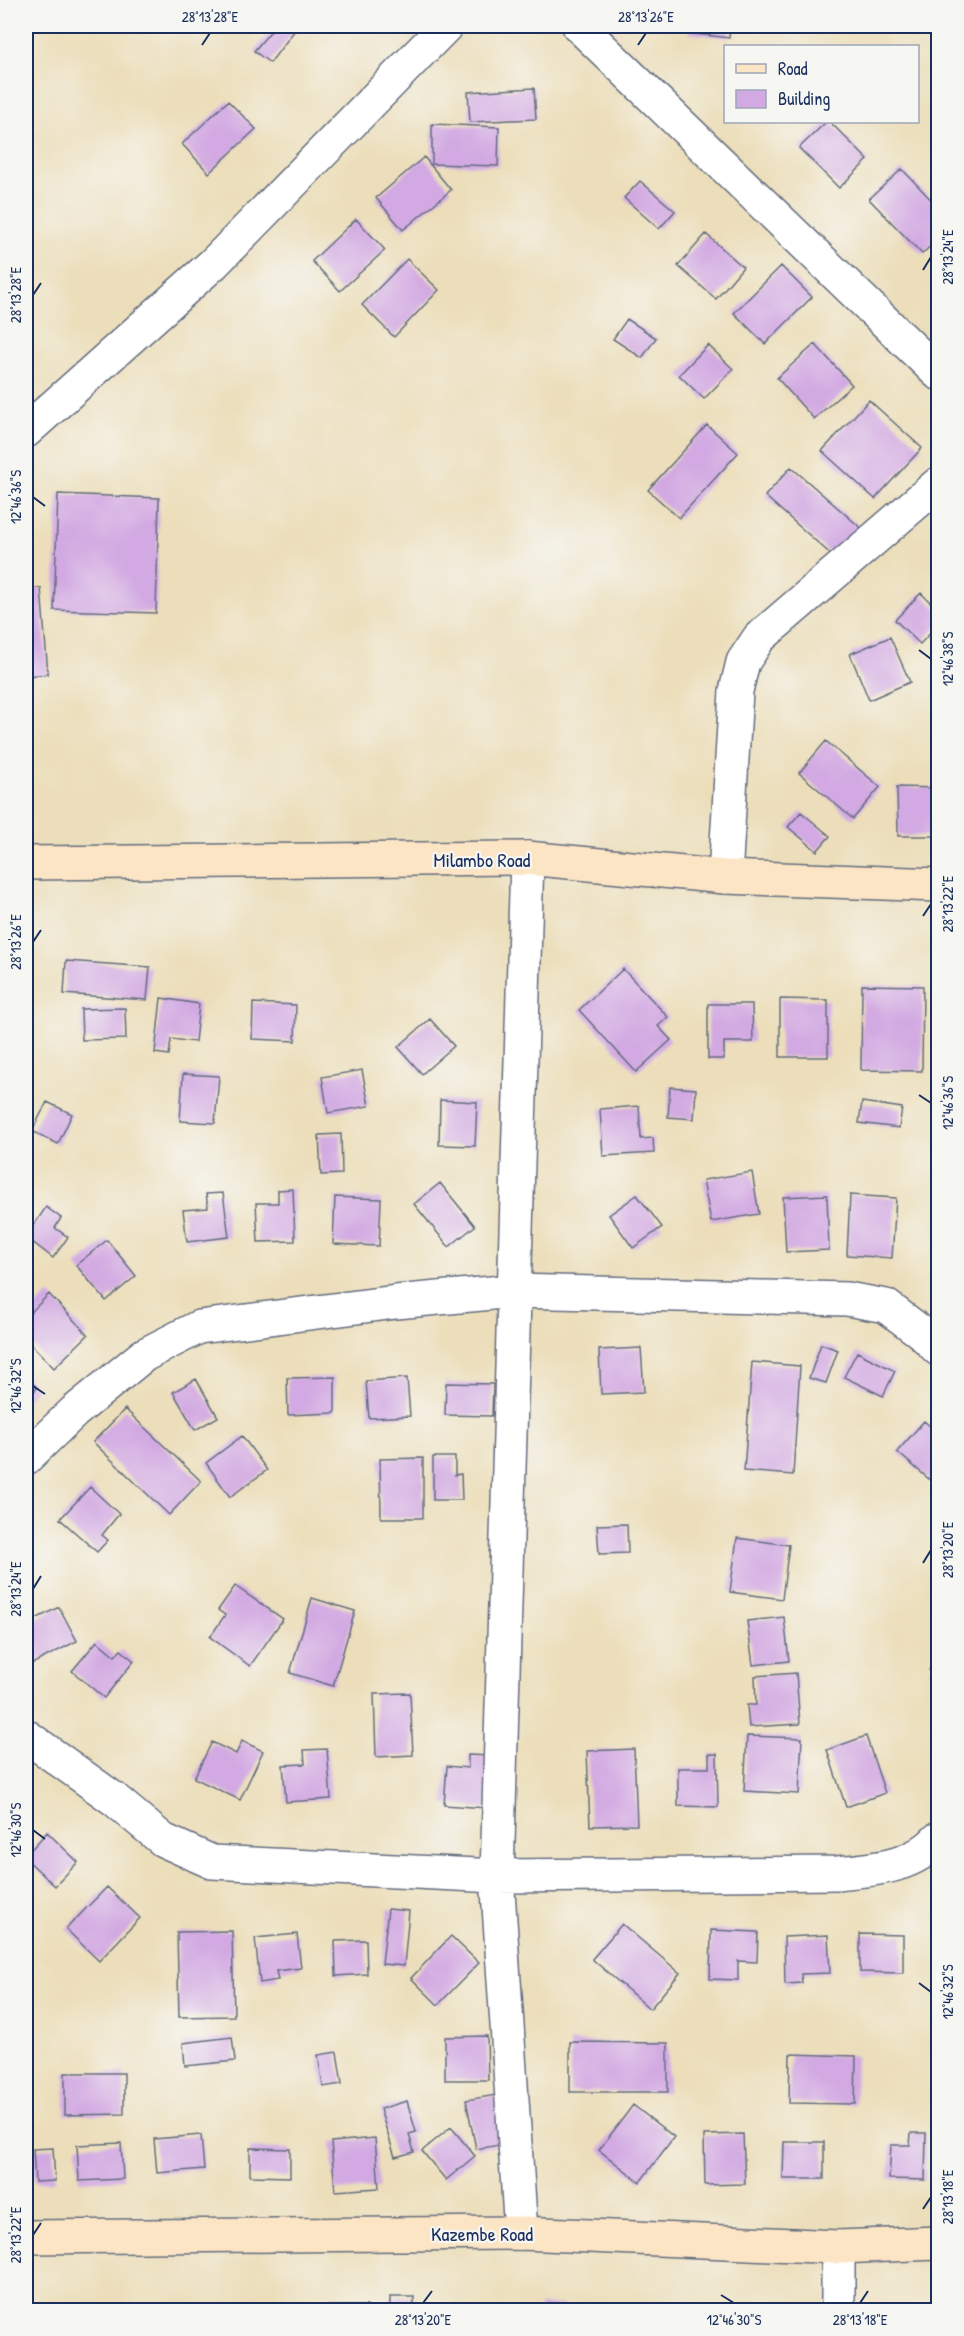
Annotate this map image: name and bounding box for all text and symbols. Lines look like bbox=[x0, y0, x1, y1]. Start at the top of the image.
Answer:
text: 28°13'28"E bbox=[182, 6, 239, 27]
text: 28°13'26"E bbox=[618, 6, 674, 27]
legend bbox=[724, 45, 919, 123]
text: Road bbox=[778, 56, 808, 81]
text: Building bbox=[778, 86, 830, 111]
text: 28°13'24"E bbox=[937, 229, 958, 285]
text: 28°13'28"E bbox=[5, 266, 26, 323]
text: 12°46'36"S bbox=[5, 470, 26, 524]
text: 12°46'38"S bbox=[937, 632, 958, 686]
street label: Milambo Road bbox=[434, 846, 531, 873]
text: 28°13'22"E bbox=[937, 875, 958, 932]
text: 28°13'26"E bbox=[5, 914, 26, 970]
text: 12°46'36"S bbox=[937, 1076, 958, 1130]
text: 12°46'32"S bbox=[5, 1358, 26, 1414]
text: 28°13'20"E bbox=[937, 1521, 958, 1578]
text: 28°13'24"E bbox=[5, 1561, 26, 1617]
text: 12°46'30"S bbox=[5, 1802, 26, 1857]
text: 12°46'32"S bbox=[937, 1964, 958, 2020]
text: 28°13'18"E bbox=[937, 2169, 958, 2224]
text: 28°13'22"E bbox=[5, 2206, 26, 2263]
street label: Kazembe Road bbox=[431, 2220, 533, 2247]
text: 28°13'20"E bbox=[395, 2309, 452, 2330]
text: 12°46'30"S bbox=[707, 2309, 762, 2330]
text: 28°13'18"E bbox=[833, 2309, 888, 2330]

